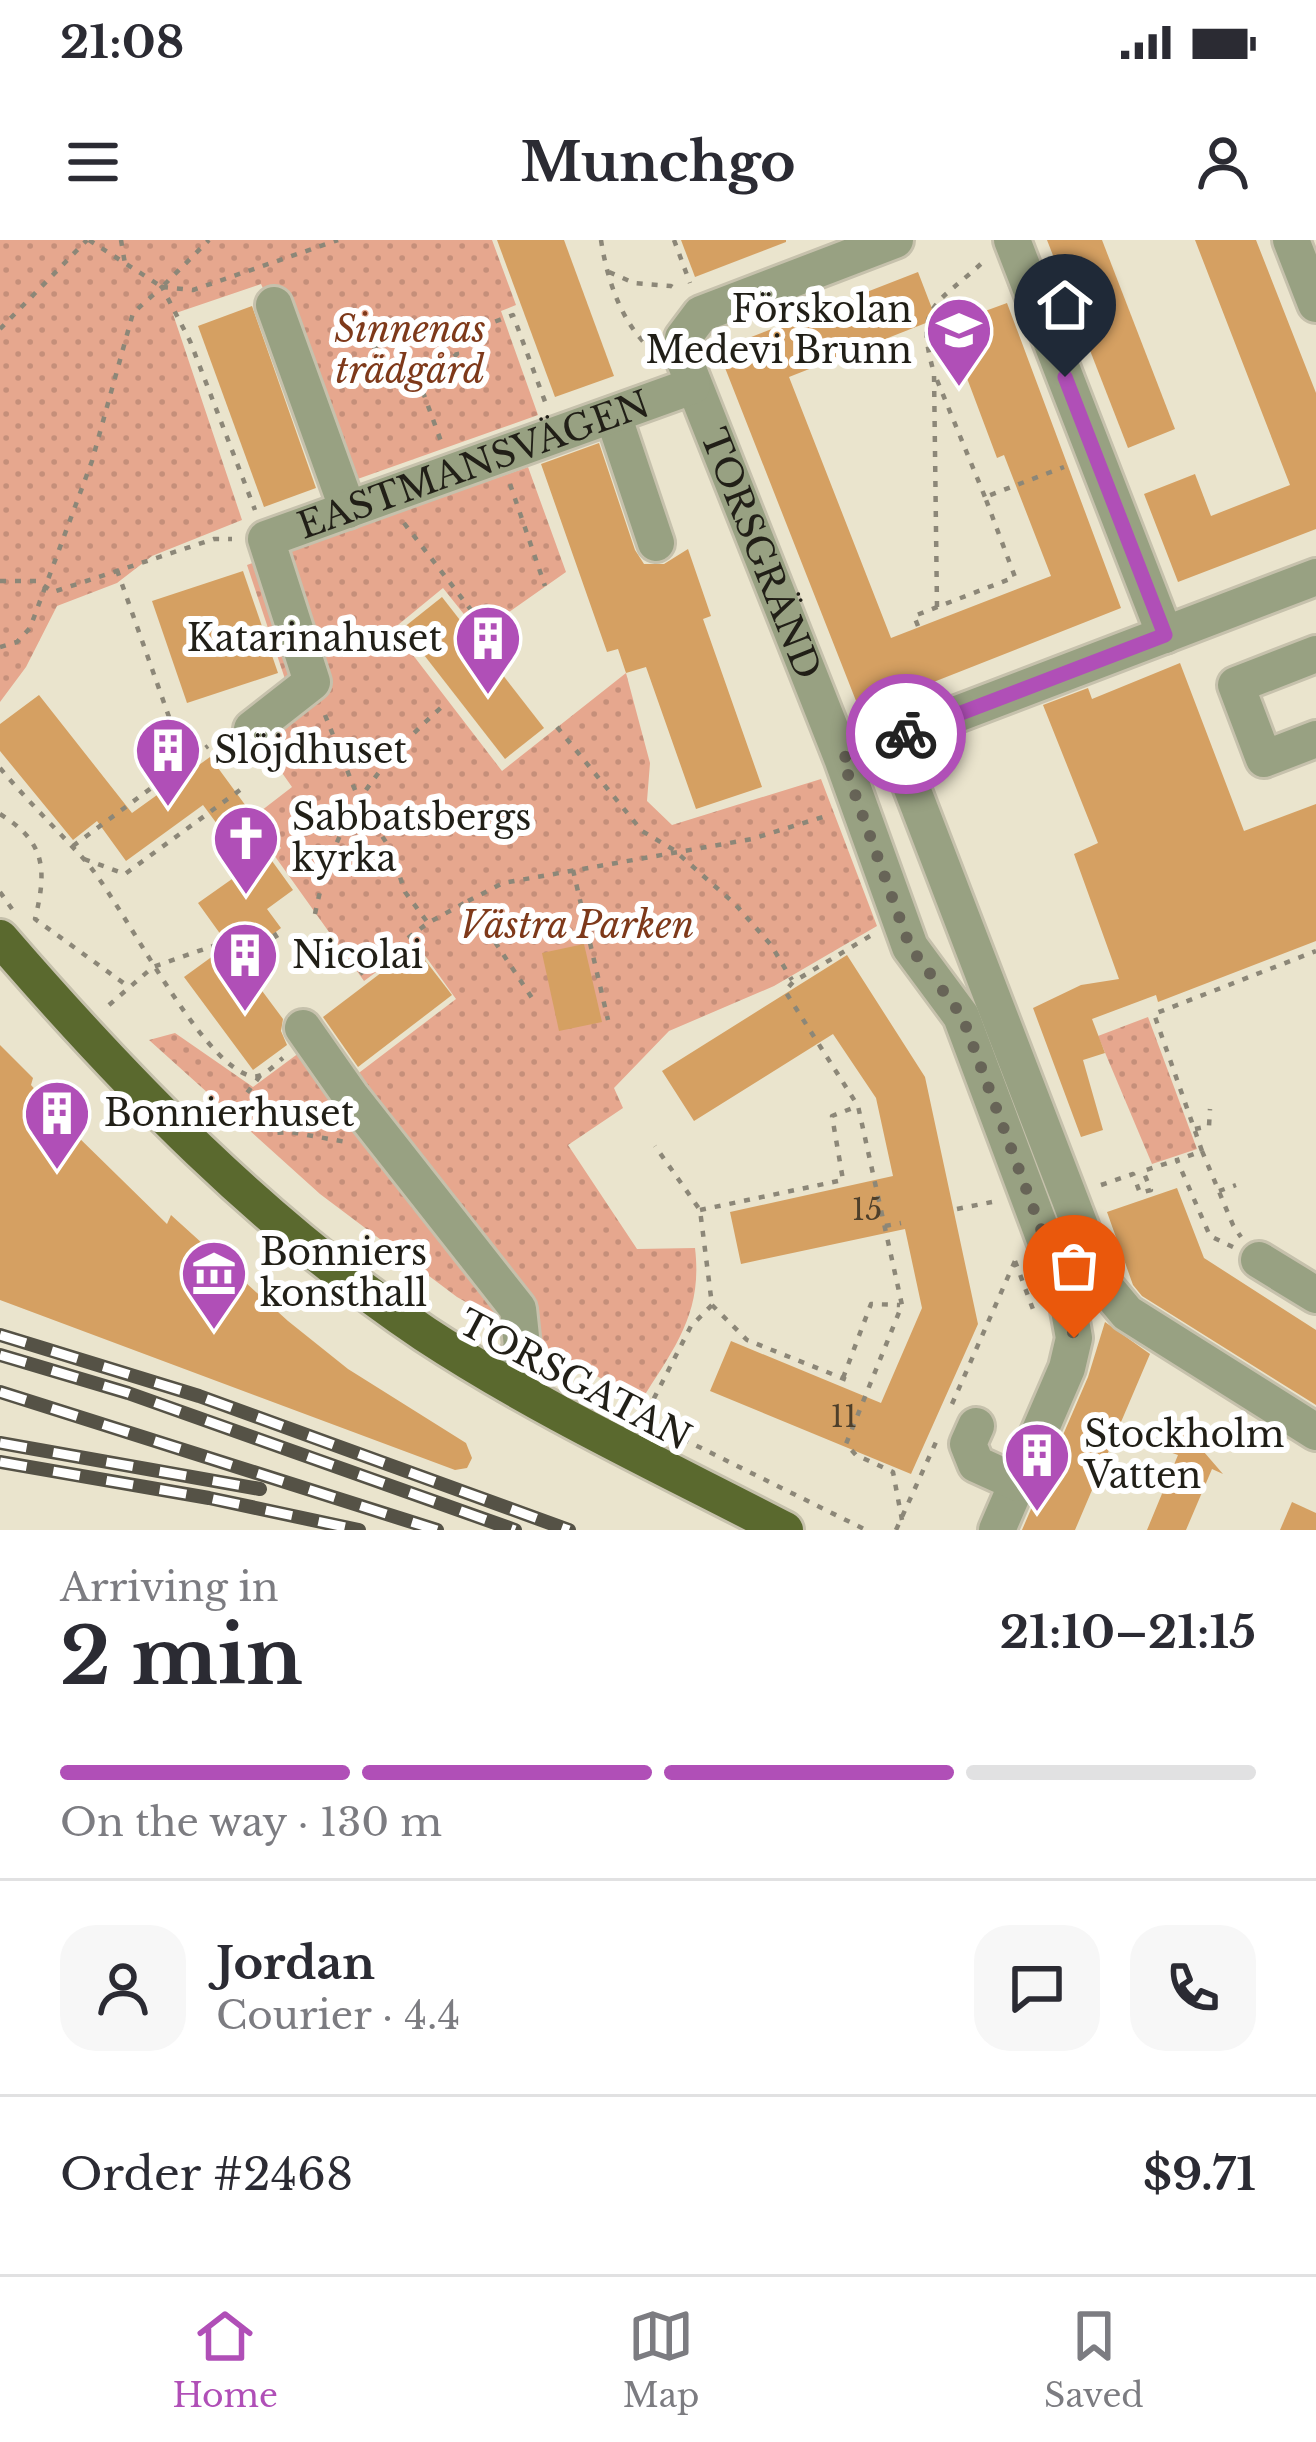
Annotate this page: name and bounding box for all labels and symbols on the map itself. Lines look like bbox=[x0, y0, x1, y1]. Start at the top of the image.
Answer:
pin bbox=[1014, 254, 1116, 377]
place label: Förskolan Medevi Brunn bbox=[645, 287, 912, 373]
school or university icon: Förskolan Medevi Brunn bbox=[924, 295, 994, 389]
park label: Sinnenas trädgård bbox=[334, 307, 486, 393]
street label: EASTMANSVÄGEN bbox=[292, 381, 656, 548]
street label: TORSGRÄND bbox=[691, 422, 831, 685]
building icon: Katarinahuset bbox=[453, 603, 523, 697]
place label: Katarinahuset bbox=[187, 616, 442, 661]
courier bbox=[846, 674, 966, 794]
building icon: Slöjdhuset bbox=[133, 715, 203, 809]
place label: Slöjdhuset bbox=[214, 728, 408, 773]
place label: Sabbatsbergs kyrka bbox=[292, 795, 531, 881]
church icon: Sabbatsbergs kyrka bbox=[211, 803, 281, 897]
park label: Västra Parken bbox=[460, 903, 694, 948]
building icon: Nicolai bbox=[210, 920, 280, 1014]
place label: Nicolai bbox=[292, 933, 423, 978]
building icon: Bonnierhuset bbox=[22, 1078, 92, 1172]
place label: Bonnierhuset bbox=[104, 1091, 355, 1136]
house number: 15 bbox=[852, 1191, 882, 1228]
pin bbox=[1023, 1215, 1125, 1338]
place label: Bonniers konsthall bbox=[260, 1230, 427, 1316]
museum icon: Bonniers konsthall bbox=[179, 1238, 249, 1332]
street label: TORSGATAN bbox=[451, 1300, 699, 1460]
house number: 11 bbox=[831, 1398, 857, 1435]
place label: Stockholm Vatten bbox=[1083, 1412, 1284, 1498]
building icon: Stockholm Vatten bbox=[1002, 1420, 1072, 1514]

